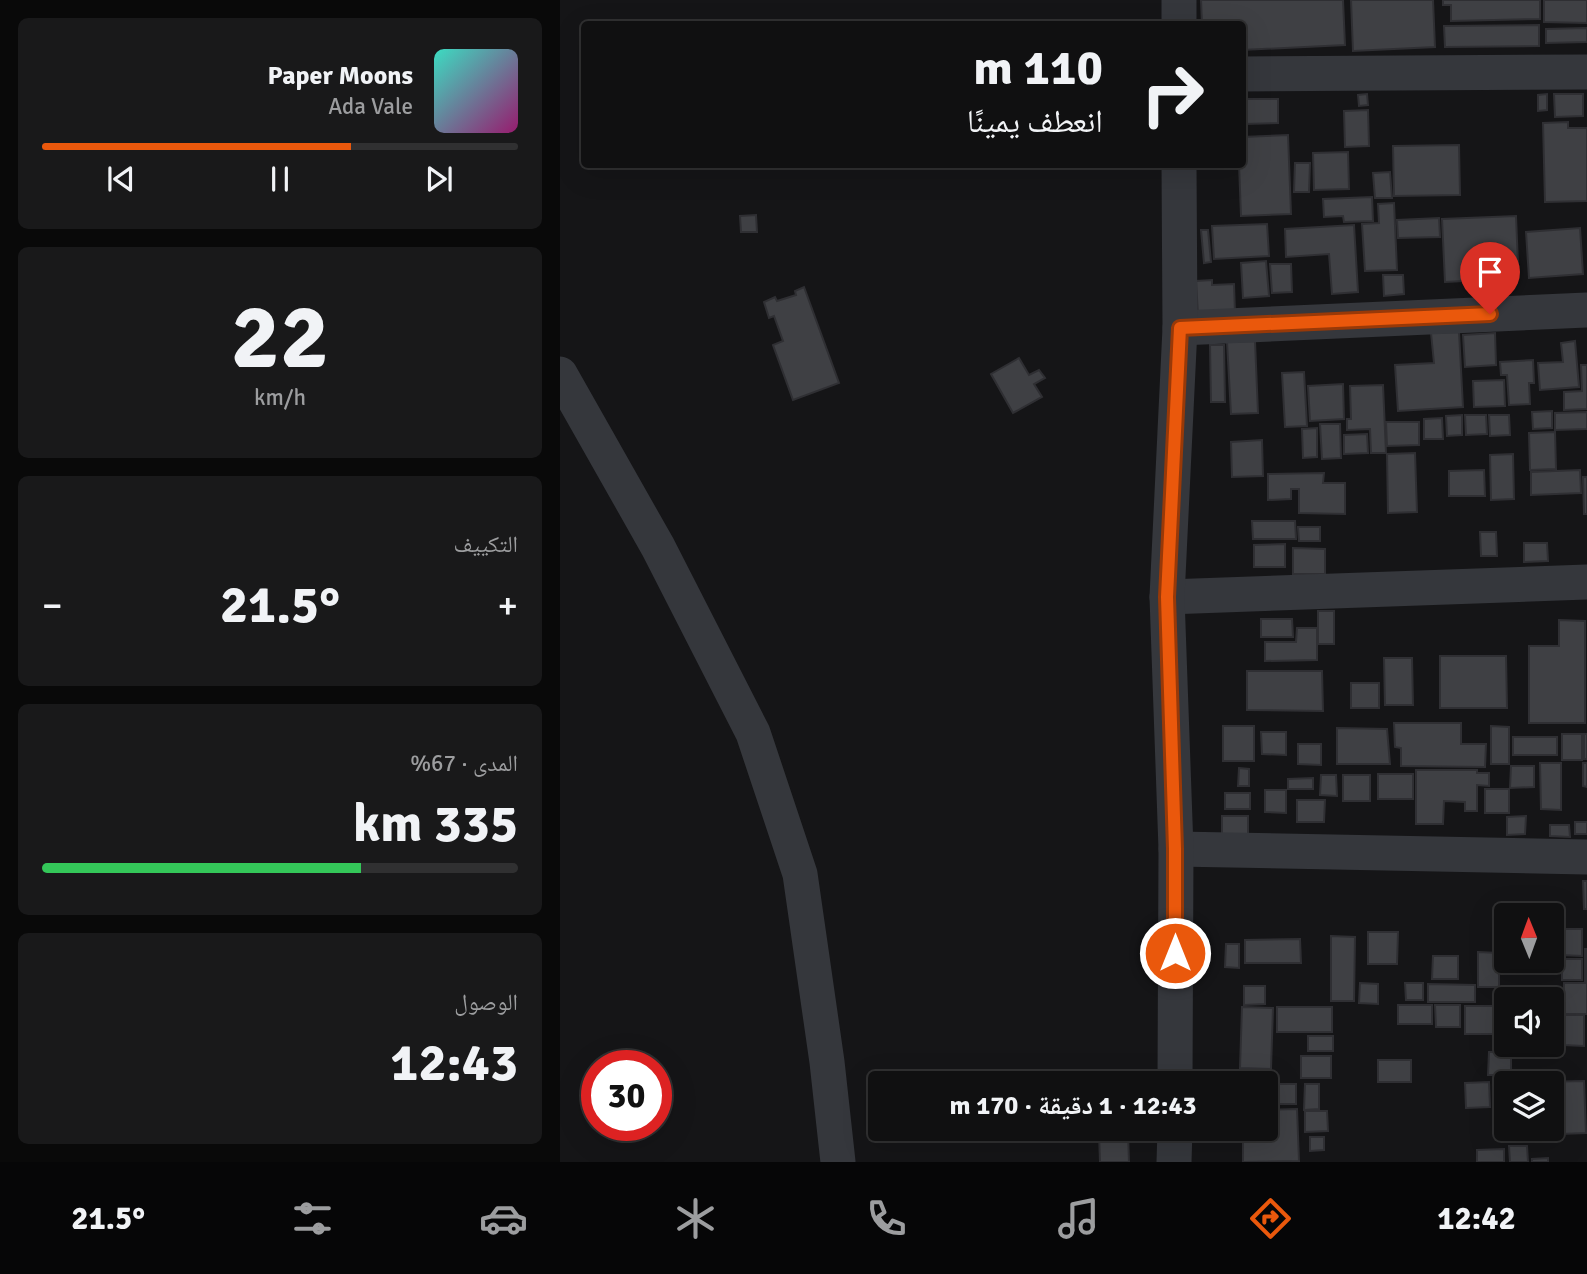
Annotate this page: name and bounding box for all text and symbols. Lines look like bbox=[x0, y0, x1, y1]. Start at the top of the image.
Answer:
text: 110 m bbox=[973, 38, 1103, 98]
icon: right bbox=[1127, 49, 1218, 140]
text: Paper Moons bbox=[267, 60, 413, 92]
text: Ada Vale bbox=[328, 92, 413, 121]
text: انعطف يمينًا bbox=[967, 102, 1103, 141]
icon: previous bbox=[102, 160, 140, 198]
icon: pause bbox=[261, 160, 299, 198]
icon: next bbox=[420, 160, 458, 198]
pin bbox=[1460, 242, 1520, 314]
icon: arrive bbox=[1471, 253, 1509, 291]
text: 22 bbox=[231, 281, 329, 394]
text: km/h bbox=[254, 383, 306, 412]
text: التكييف bbox=[453, 530, 518, 559]
text: 21.5° bbox=[220, 573, 340, 637]
text: − bbox=[42, 582, 63, 629]
text: + bbox=[497, 582, 518, 629]
text: المدى · 67% bbox=[410, 749, 518, 778]
text: 335 km bbox=[353, 792, 518, 856]
north arrow bbox=[1494, 903, 1564, 973]
map controls bbox=[1494, 903, 1564, 1141]
position arrow bbox=[1138, 916, 1212, 990]
button: sound bbox=[1494, 987, 1564, 1057]
text: الوصول bbox=[454, 988, 518, 1017]
text: 12:43 bbox=[390, 1031, 518, 1095]
speed limit sign: 30 bbox=[581, 1050, 672, 1141]
button: layers bbox=[1494, 1071, 1564, 1141]
text: 12:43 · 1 دقيقة · 170 m bbox=[949, 1090, 1197, 1122]
icon: filters bbox=[288, 1194, 337, 1243]
icon: car bbox=[479, 1194, 528, 1243]
icon: climate bbox=[671, 1194, 720, 1243]
icon: phone bbox=[862, 1194, 911, 1243]
icon: music bbox=[1054, 1194, 1103, 1243]
icon: directions bbox=[1246, 1194, 1295, 1243]
text: 21.5° bbox=[71, 1199, 145, 1238]
text: 12:42 bbox=[1437, 1199, 1516, 1238]

